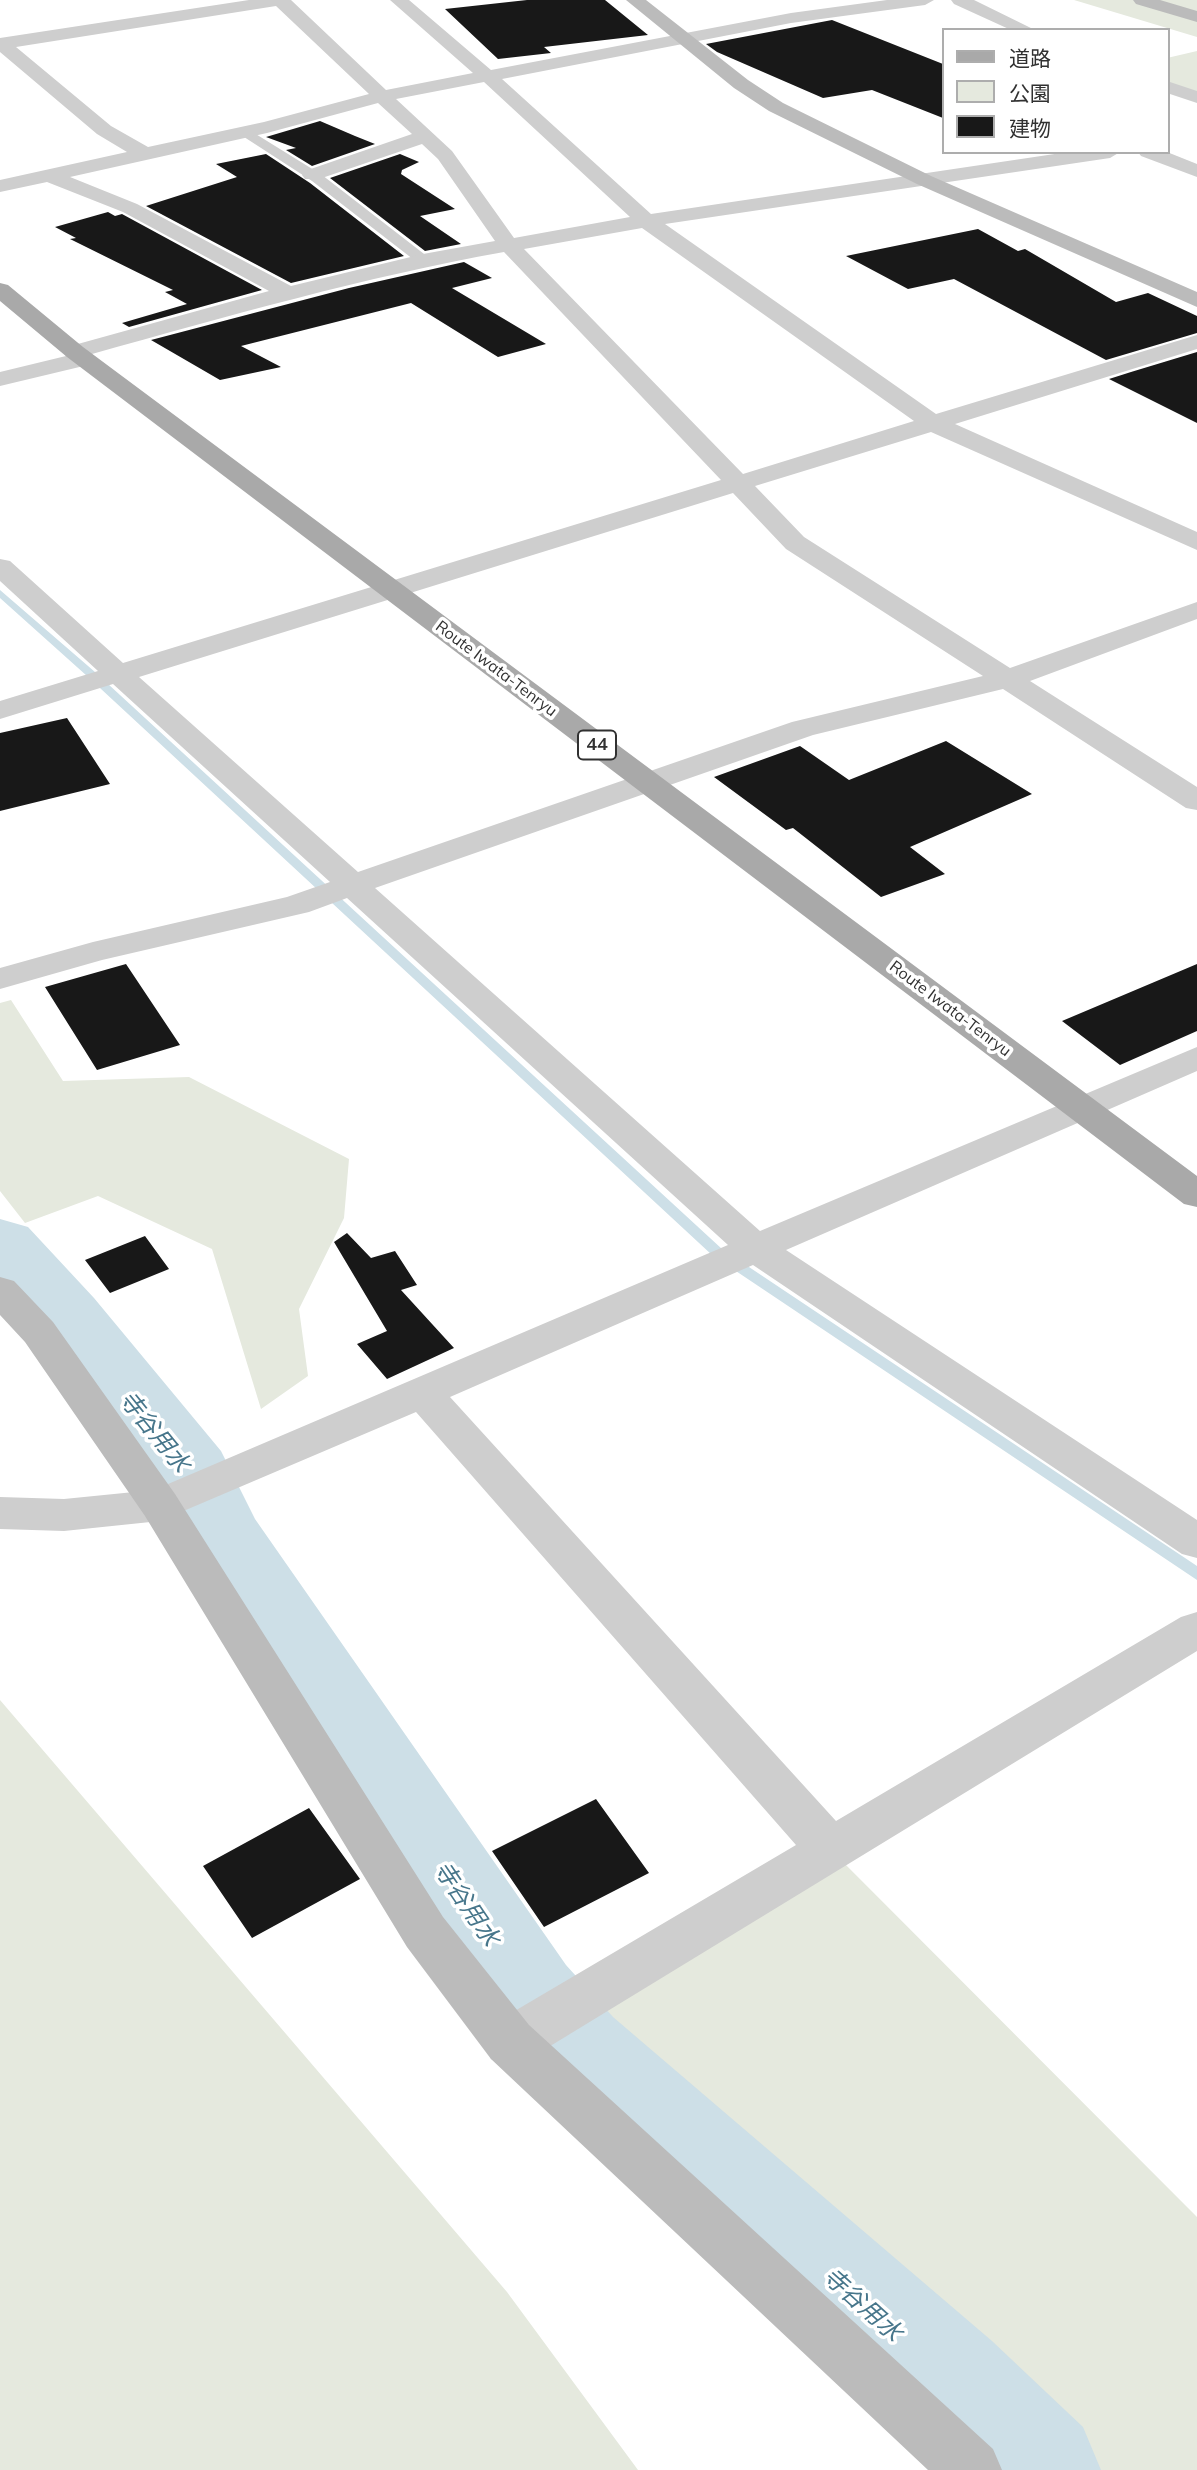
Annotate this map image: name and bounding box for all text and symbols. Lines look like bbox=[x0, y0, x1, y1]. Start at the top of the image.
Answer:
legend bbox=[942, 28, 1169, 154]
text: 道路 bbox=[1009, 45, 1051, 71]
text: 公園 bbox=[1009, 80, 1051, 106]
text: 建物 bbox=[1009, 115, 1051, 141]
street label: Route Iwata-Tenryu bbox=[432, 617, 560, 721]
road number: 44 bbox=[578, 730, 616, 760]
street label: Route Iwata-Tenryu bbox=[886, 957, 1014, 1061]
water label: 寺谷用水 bbox=[113, 1386, 195, 1478]
water label: 寺谷用水 bbox=[427, 1856, 505, 1952]
water label: 寺谷用水 bbox=[817, 2262, 907, 2348]

